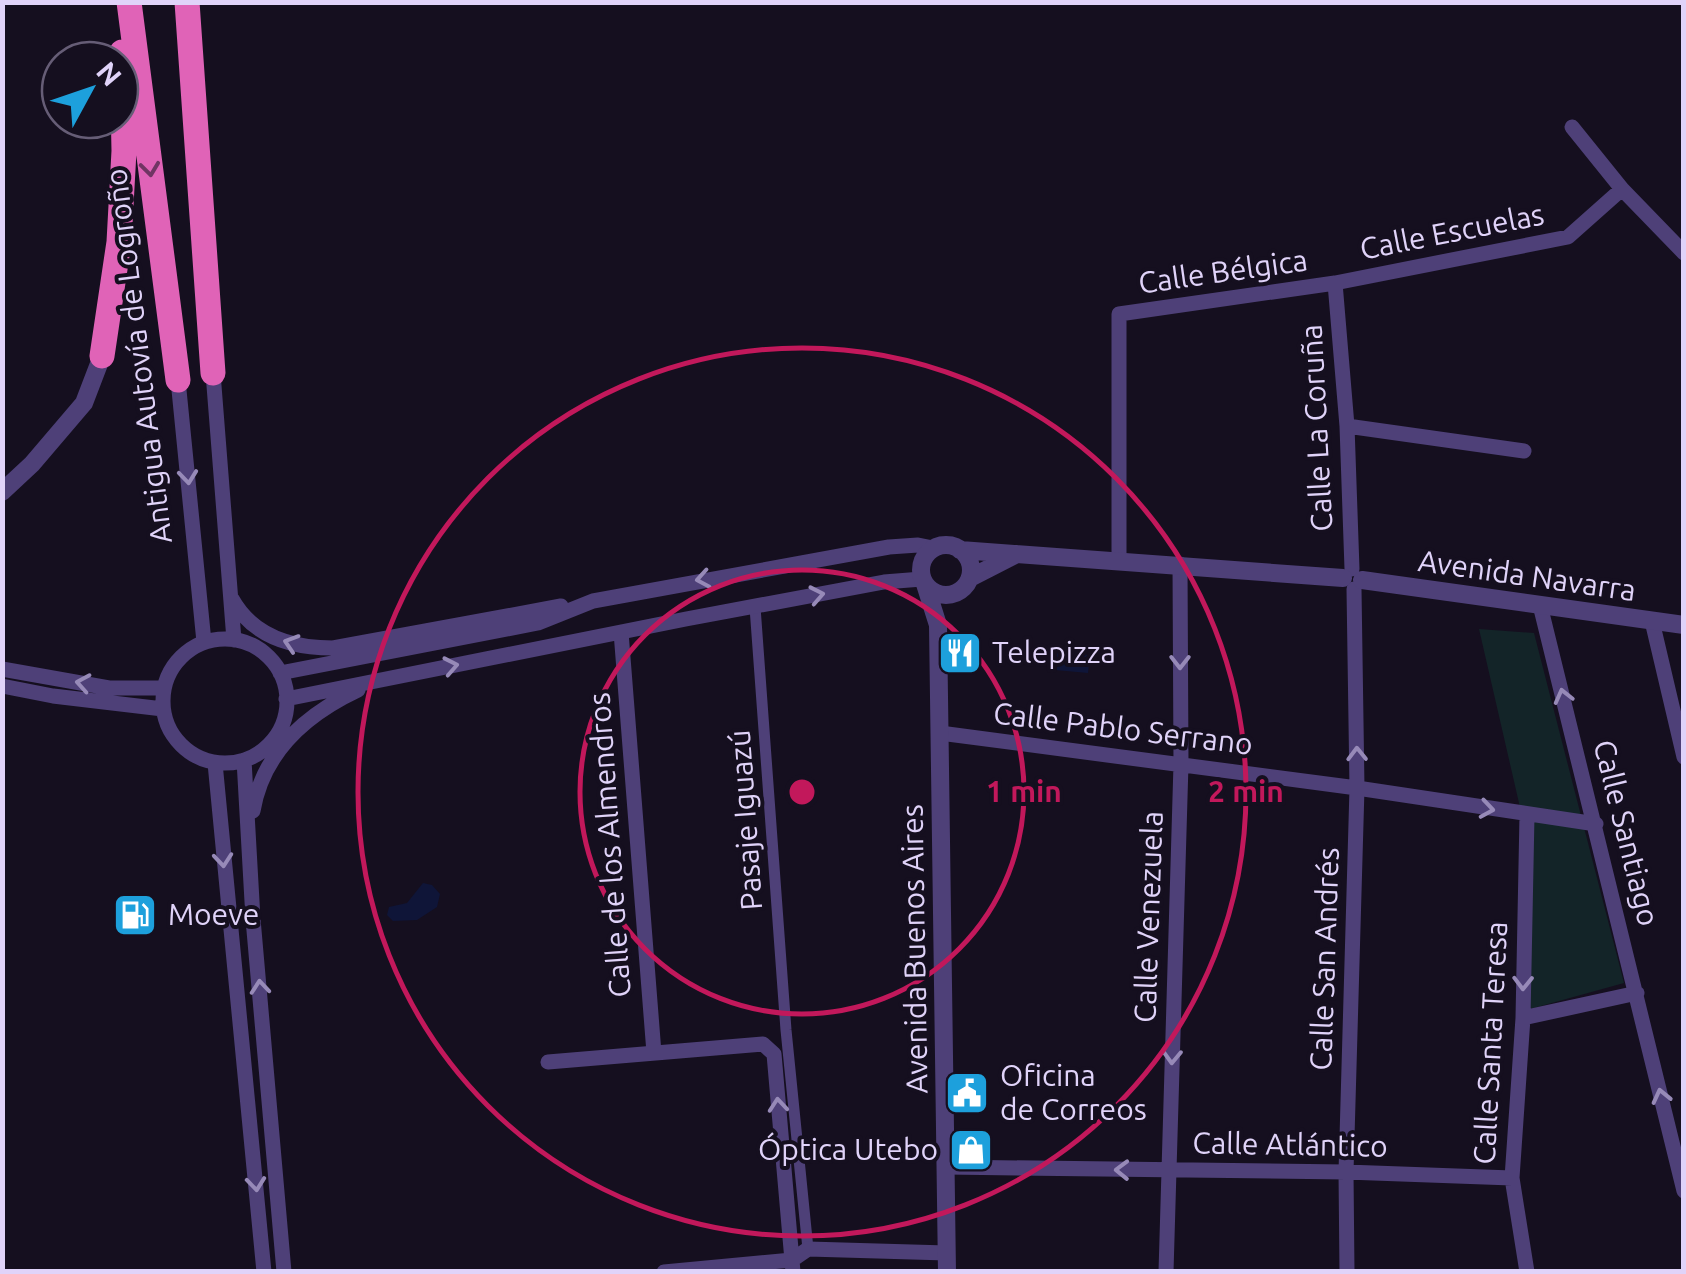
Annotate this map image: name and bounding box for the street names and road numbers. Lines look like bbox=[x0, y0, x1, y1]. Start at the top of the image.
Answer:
street label: Antigua Autovía de Logroño bbox=[98, 167, 178, 545]
street label: Calle Escuelas bbox=[1357, 197, 1547, 266]
street label: Calle Bélgica bbox=[1136, 242, 1310, 300]
street label: Calle La Coruña bbox=[1294, 324, 1338, 533]
street label: Avenida Navarra bbox=[1416, 543, 1638, 607]
street label: Calle de los Almendros bbox=[581, 691, 637, 999]
street label: Calle Pablo Serrano bbox=[992, 695, 1255, 761]
street label: Pasaje Iguazú bbox=[722, 729, 768, 911]
street label: Calle Santiago bbox=[1587, 736, 1667, 929]
street label: Avenida Buenos Aires bbox=[894, 804, 934, 1094]
street label: Calle Venezuela bbox=[1127, 810, 1169, 1024]
street label: Calle San Andrés bbox=[1303, 847, 1345, 1071]
street label: Calle Santa Teresa bbox=[1467, 920, 1513, 1165]
street label: Calle Atlántico bbox=[1192, 1125, 1388, 1163]

